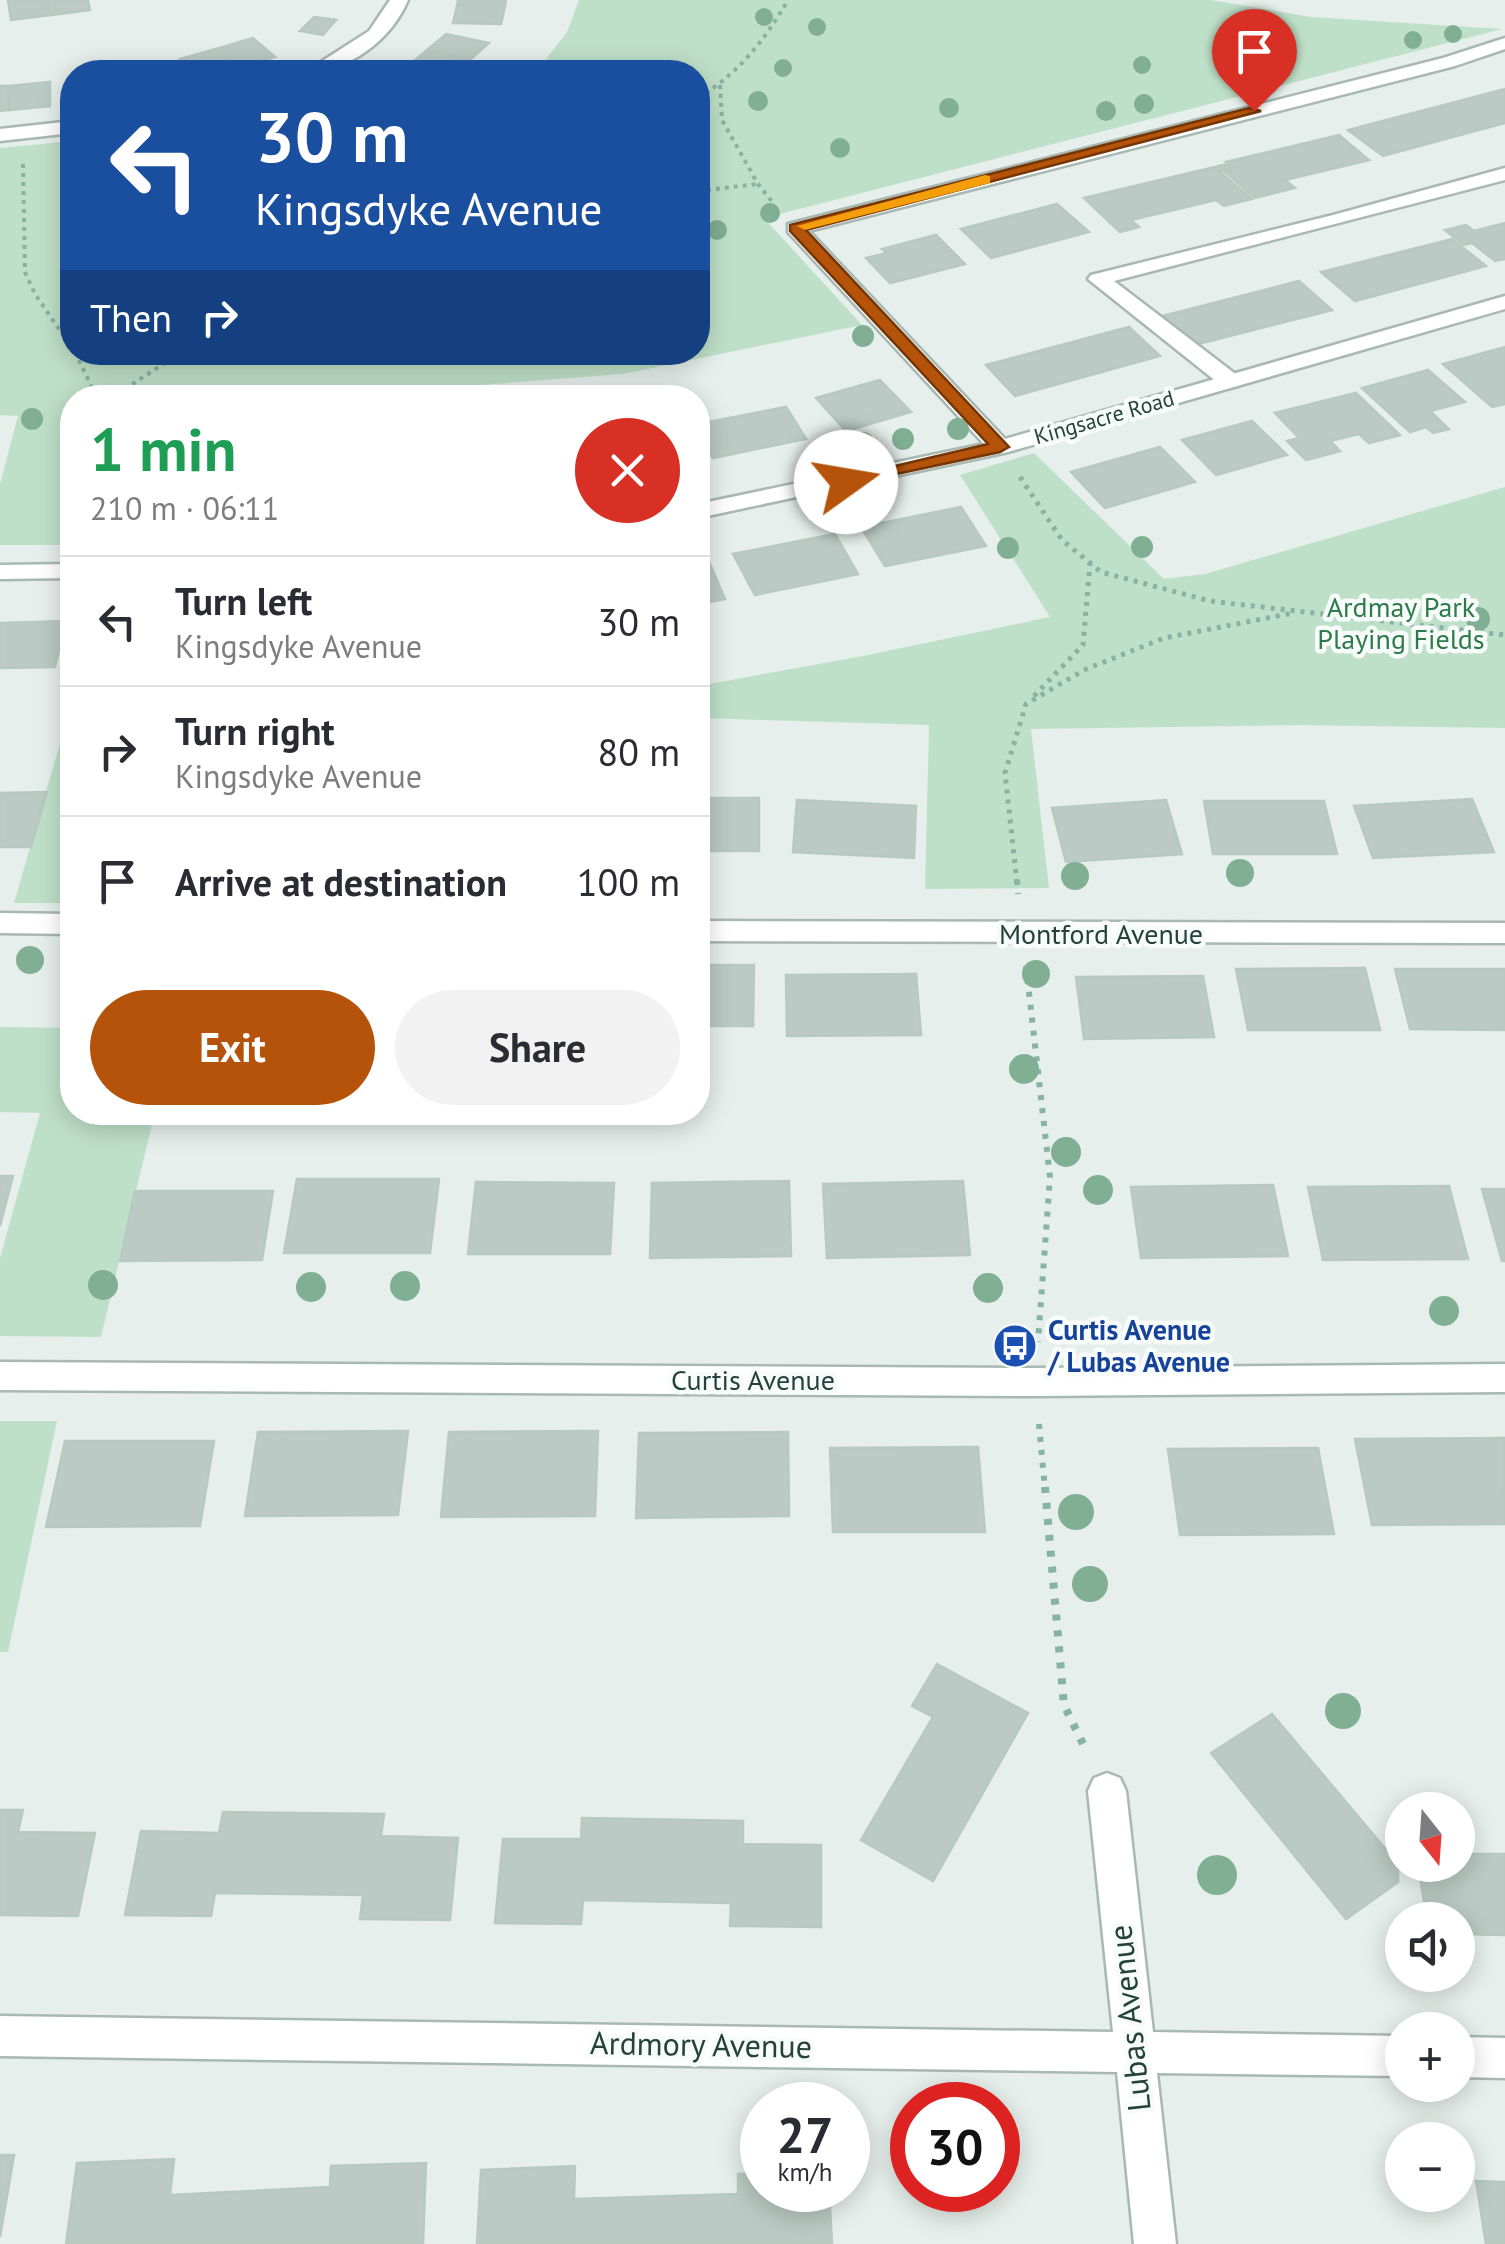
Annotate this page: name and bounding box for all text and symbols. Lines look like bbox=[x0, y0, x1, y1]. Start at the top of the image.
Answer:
pin bbox=[1212, 9, 1297, 112]
icon: arrive bbox=[1227, 24, 1282, 79]
text: 30 m bbox=[255, 91, 408, 181]
icon: left bbox=[90, 100, 220, 230]
text: Kingsdyke Avenue bbox=[255, 179, 602, 237]
icon: right bbox=[192, 290, 247, 345]
text: Then bbox=[90, 293, 172, 342]
street label: Kingsacre Road bbox=[1031, 384, 1177, 450]
text: 1 min bbox=[90, 410, 236, 488]
button: close bbox=[575, 418, 680, 523]
position arrow bbox=[794, 430, 898, 534]
text: 210 m · 06:11 bbox=[90, 487, 279, 529]
text: Turn left bbox=[175, 576, 312, 625]
park label: Ardmay Park Playing Fields bbox=[1317, 588, 1485, 657]
icon: left bbox=[90, 594, 145, 649]
text: 30 m bbox=[598, 597, 680, 646]
text: Kingsdyke Avenue bbox=[175, 625, 422, 667]
text: Turn right bbox=[175, 706, 335, 755]
icon: right bbox=[90, 724, 145, 779]
text: 80 m bbox=[598, 727, 680, 776]
text: Kingsdyke Avenue bbox=[175, 755, 422, 797]
icon: arrive bbox=[90, 854, 145, 909]
text: Arrive at destination bbox=[175, 857, 507, 906]
text: 100 m bbox=[577, 857, 680, 906]
street label: Montford Avenue bbox=[999, 915, 1203, 952]
button: Exit bbox=[90, 990, 375, 1105]
button: Share bbox=[395, 990, 680, 1105]
place label: Curtis Avenue / Lubas Avenue bbox=[1047, 1311, 1230, 1380]
bus stop icon: Curtis Avenue / Lubas Avenue bbox=[992, 1323, 1038, 1369]
street label: Curtis Avenue bbox=[671, 1361, 835, 1398]
north arrow bbox=[1385, 1792, 1475, 1882]
map controls bbox=[1385, 1792, 1475, 2212]
button: sound bbox=[1385, 1902, 1475, 1992]
street label: Lubas Avenue bbox=[1098, 1923, 1160, 2113]
button: + bbox=[1385, 2012, 1475, 2102]
street label: Ardmory Avenue bbox=[590, 2021, 812, 2067]
speed limit sign: 30 bbox=[890, 2082, 1020, 2212]
text: 27 bbox=[777, 2102, 833, 2167]
button: − bbox=[1385, 2122, 1475, 2212]
text: km/h bbox=[778, 2156, 832, 2188]

